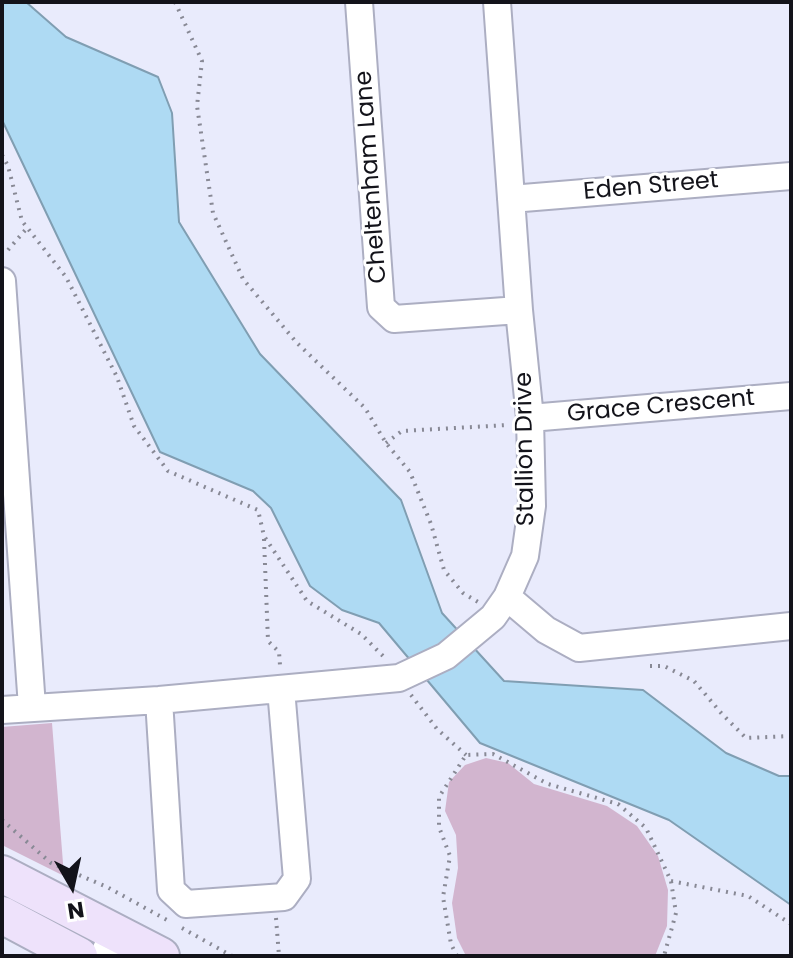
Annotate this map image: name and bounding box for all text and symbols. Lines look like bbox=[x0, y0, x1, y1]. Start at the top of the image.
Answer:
street label: Cheltenham Lane bbox=[350, 70, 394, 284]
street label: Eden Street bbox=[582, 167, 720, 207]
street label: Stallion Drive bbox=[510, 372, 542, 526]
street label: Grace Crescent bbox=[566, 384, 756, 430]
north arrow bbox=[32, 846, 112, 926]
text: N bbox=[65, 894, 86, 927]

